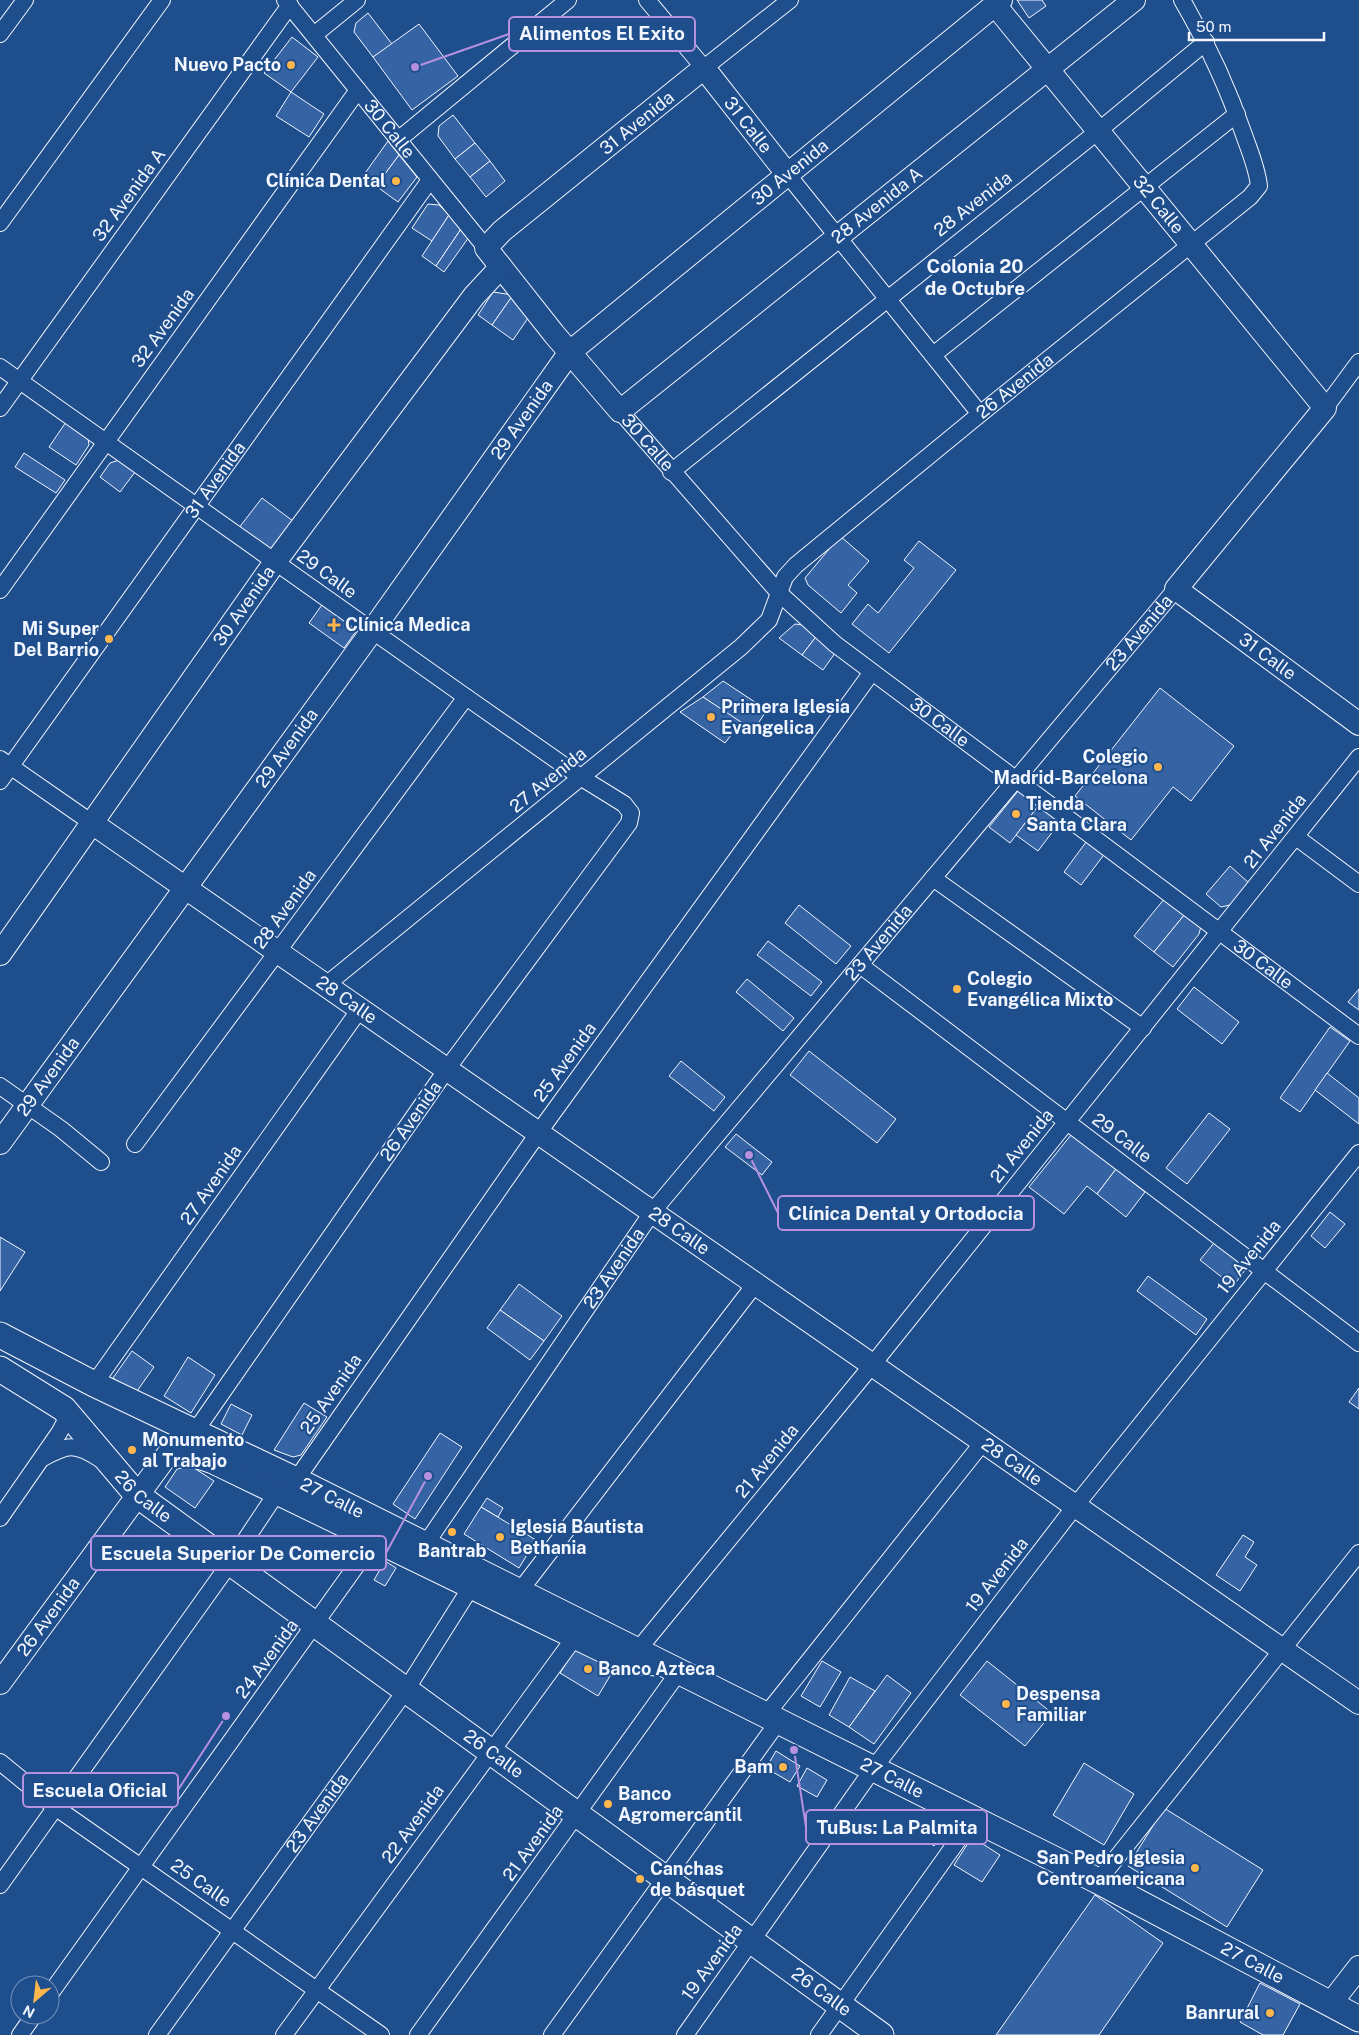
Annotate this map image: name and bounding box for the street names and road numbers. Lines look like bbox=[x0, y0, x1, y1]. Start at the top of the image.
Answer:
street label: 31 Avenida bbox=[595, 86, 678, 159]
street label: 31 Calle bbox=[720, 92, 777, 157]
street label: 30 Calle bbox=[360, 95, 420, 162]
street label: 30 Avenida bbox=[747, 134, 832, 210]
street label: 32 Avenida A bbox=[88, 144, 170, 245]
street label: 28 Avenida A bbox=[827, 162, 926, 248]
street label: 28 Avenida bbox=[930, 167, 1016, 241]
street label: 32 Calle bbox=[1129, 171, 1189, 238]
street label: 32 Avenida bbox=[127, 284, 198, 371]
street label: 26 Avenida bbox=[972, 348, 1057, 423]
street label: 29 Avenida bbox=[486, 375, 557, 463]
street label: 30 Calle bbox=[617, 409, 679, 475]
street label: 31 Avenida bbox=[180, 437, 249, 522]
street label: 29 Calle bbox=[293, 545, 361, 602]
street label: 30 Avenida bbox=[208, 562, 279, 650]
street label: 23 Avenida bbox=[1101, 590, 1177, 675]
street label: 31 Calle bbox=[1235, 628, 1300, 684]
street label: 30 Calle bbox=[906, 693, 974, 751]
street label: 29 Avenida bbox=[251, 704, 322, 792]
street label: 27 Avenida bbox=[505, 742, 590, 817]
street label: 21 Avenida bbox=[1239, 789, 1310, 872]
street label: 28 Avenida bbox=[249, 865, 320, 953]
street label: 23 Avenida bbox=[840, 900, 916, 985]
street label: 30 Calle bbox=[1229, 935, 1297, 993]
street label: 28 Calle bbox=[312, 971, 381, 1028]
street label: 25 Avenida bbox=[529, 1018, 600, 1105]
street label: 29 Avenida bbox=[12, 1033, 84, 1120]
street label: 26 Avenida bbox=[375, 1077, 446, 1165]
street label: 21 Avenida bbox=[986, 1105, 1058, 1187]
street label: 29 Calle bbox=[1088, 1108, 1156, 1167]
street label: 27 Avenida bbox=[176, 1141, 246, 1229]
street label: 28 Calle bbox=[645, 1202, 714, 1259]
street label: 19 Avenida bbox=[1212, 1215, 1285, 1298]
street label: 23 Avenida bbox=[579, 1224, 648, 1312]
street label: 25 Avenida bbox=[295, 1350, 366, 1438]
street label: 21 Avenida bbox=[731, 1420, 803, 1502]
street label: 28 Calle bbox=[978, 1433, 1047, 1490]
street label: 26 Calle bbox=[111, 1466, 176, 1527]
street label: 27 Calle bbox=[297, 1473, 368, 1522]
street label: 19 Avenida bbox=[961, 1533, 1032, 1616]
street label: 26 Avenida bbox=[12, 1573, 84, 1660]
street label: 24 Avenida bbox=[231, 1615, 302, 1702]
street label: 26 Calle bbox=[460, 1725, 528, 1782]
street label: 27 Calle bbox=[857, 1753, 928, 1802]
street label: 23 Avenida bbox=[281, 1769, 353, 1856]
street label: 22 Avenida bbox=[377, 1780, 448, 1867]
street label: 21 Avenida bbox=[498, 1801, 567, 1885]
street label: 25 Calle bbox=[167, 1854, 236, 1911]
street label: 19 Avenida bbox=[677, 1919, 746, 2004]
street label: 27 Calle bbox=[1217, 1937, 1288, 1988]
street label: 26 Calle bbox=[788, 1963, 856, 2020]

